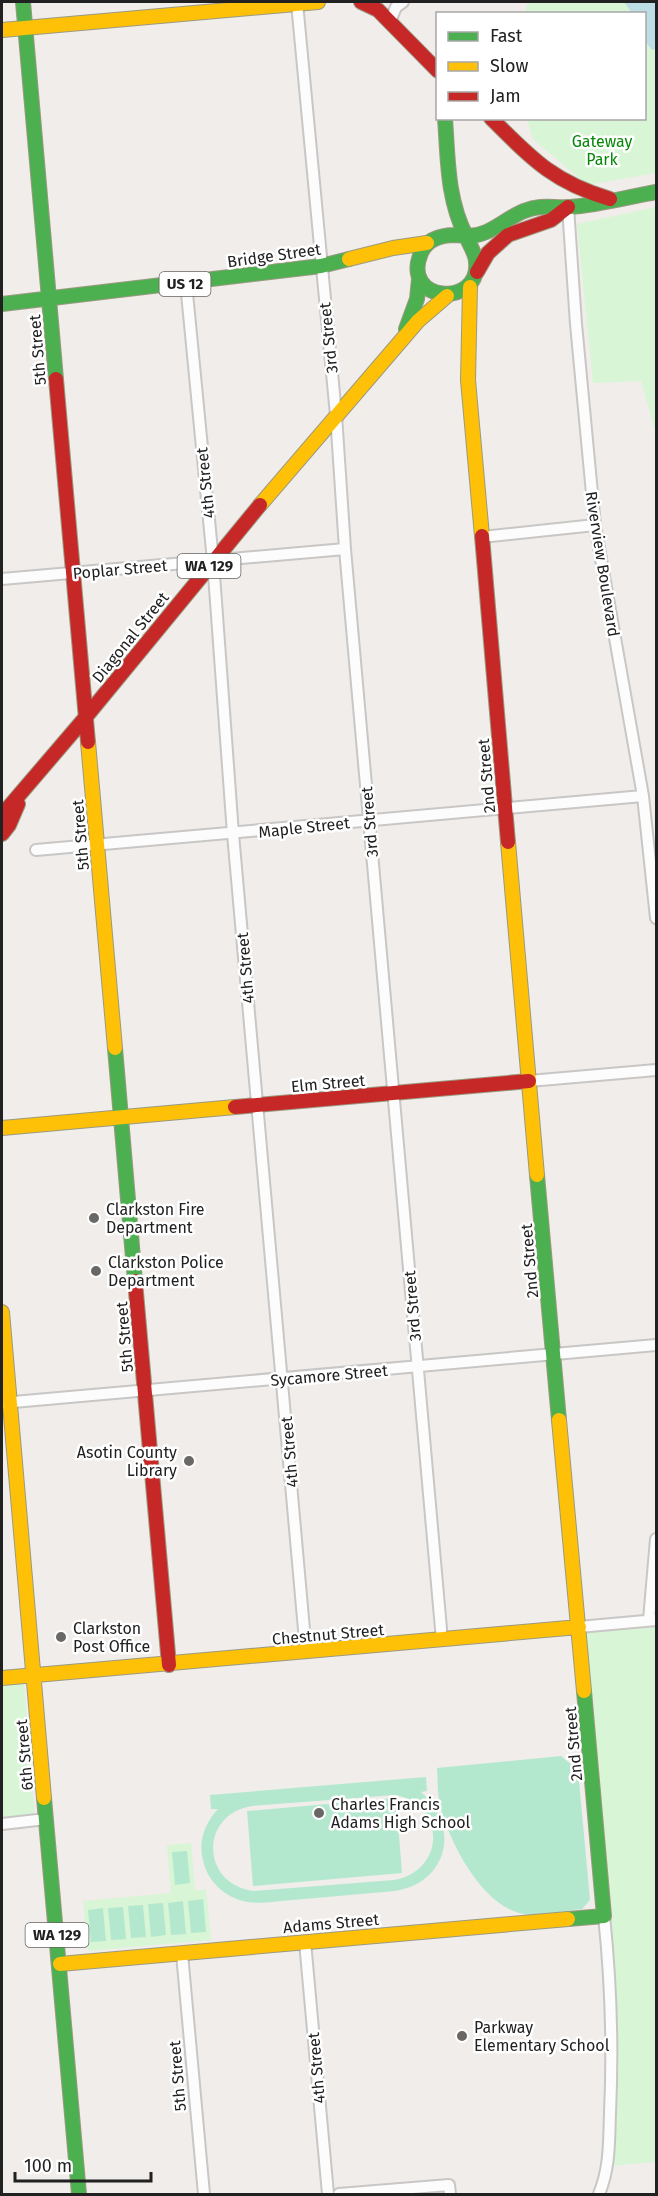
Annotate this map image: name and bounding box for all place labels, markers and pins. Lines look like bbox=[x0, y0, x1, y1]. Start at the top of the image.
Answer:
place label: Clarkston Fire Department bbox=[106, 1200, 205, 1237]
marker: Clarkston Fire Department bbox=[87, 1211, 101, 1225]
place label: Clarkston Police Department bbox=[108, 1253, 224, 1290]
marker: Clarkston Police Department bbox=[89, 1264, 103, 1278]
place label: Asotin County Library bbox=[77, 1443, 177, 1480]
marker: Asotin County Library bbox=[182, 1454, 196, 1468]
place label: Clarkston Post Office bbox=[73, 1619, 150, 1656]
marker: Clarkston Post Office bbox=[54, 1630, 68, 1644]
place label: Charles Francis Adams High School bbox=[331, 1795, 471, 1832]
marker: Charles Francis Adams High School bbox=[312, 1806, 326, 1820]
place label: Parkway Elementary School bbox=[474, 2018, 610, 2055]
marker: Parkway Elementary School bbox=[455, 2029, 469, 2043]

